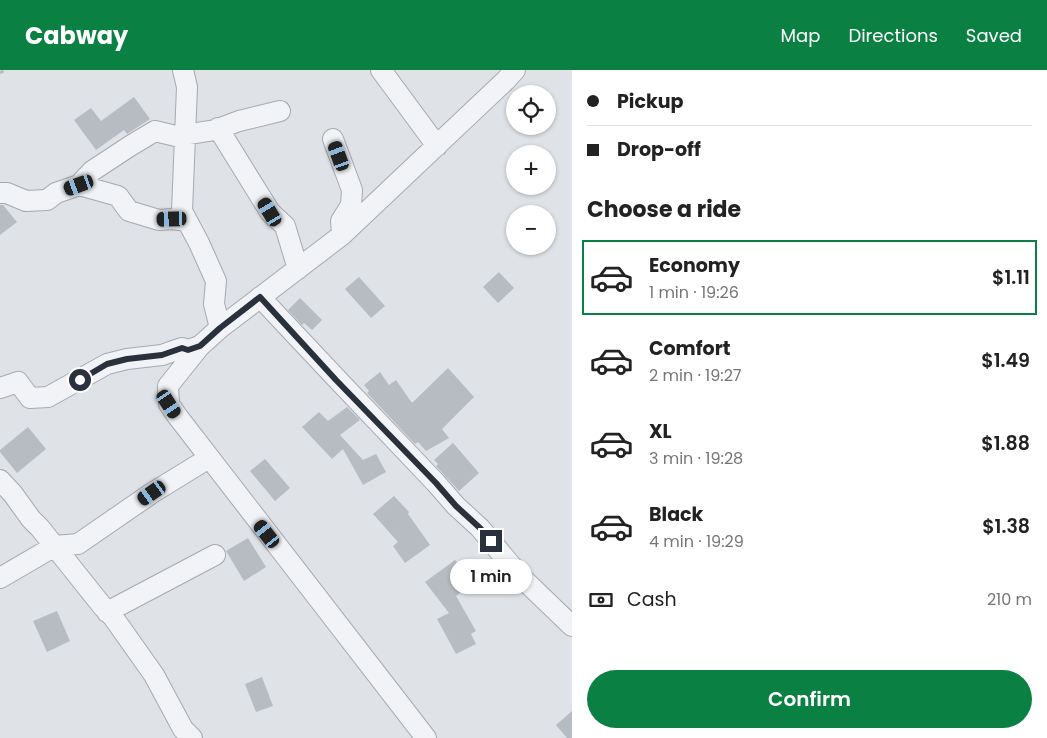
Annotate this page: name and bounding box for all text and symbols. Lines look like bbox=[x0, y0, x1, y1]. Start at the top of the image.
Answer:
text: Cabway bbox=[25, 19, 128, 52]
text: Map bbox=[781, 23, 820, 48]
text: Directions bbox=[848, 23, 938, 48]
text: Saved bbox=[966, 23, 1022, 48]
map controls bbox=[506, 85, 556, 255]
button: locate bbox=[506, 85, 556, 135]
text: Pickup bbox=[617, 88, 683, 115]
text: Drop-off bbox=[617, 136, 701, 163]
car bbox=[326, 139, 351, 173]
button: + bbox=[506, 145, 556, 195]
car bbox=[62, 173, 95, 197]
text: Choose a ride bbox=[587, 194, 741, 225]
car bbox=[255, 195, 284, 229]
button: − bbox=[506, 205, 556, 255]
car bbox=[156, 211, 187, 227]
text: Economy bbox=[649, 252, 740, 279]
icon: car bbox=[589, 255, 634, 300]
text: $1.11 bbox=[992, 264, 1030, 291]
text: 1 min · 19:26 bbox=[649, 281, 739, 304]
text: Comfort bbox=[649, 335, 731, 362]
icon: car bbox=[589, 338, 634, 383]
text: $1.49 bbox=[981, 347, 1030, 374]
text: 2 min · 19:27 bbox=[649, 364, 742, 387]
route start bbox=[69, 369, 91, 391]
car bbox=[154, 387, 183, 421]
text: XL bbox=[649, 418, 672, 445]
icon: car bbox=[589, 421, 634, 466]
text: $1.88 bbox=[981, 430, 1030, 457]
text: 3 min · 19:28 bbox=[649, 447, 743, 470]
car bbox=[135, 478, 168, 508]
text: Black bbox=[649, 501, 703, 528]
icon: car bbox=[589, 504, 634, 549]
text: $1.38 bbox=[982, 513, 1030, 540]
car bbox=[251, 518, 282, 550]
route end bbox=[480, 530, 502, 552]
text: 4 min · 19:29 bbox=[649, 530, 744, 553]
callout: 1 min bbox=[450, 558, 532, 594]
text: 1 min bbox=[470, 565, 512, 588]
icon: cash bbox=[587, 586, 615, 614]
text: Cash bbox=[627, 586, 677, 613]
text: 210 m bbox=[987, 588, 1032, 611]
button: Confirm bbox=[587, 670, 1032, 728]

